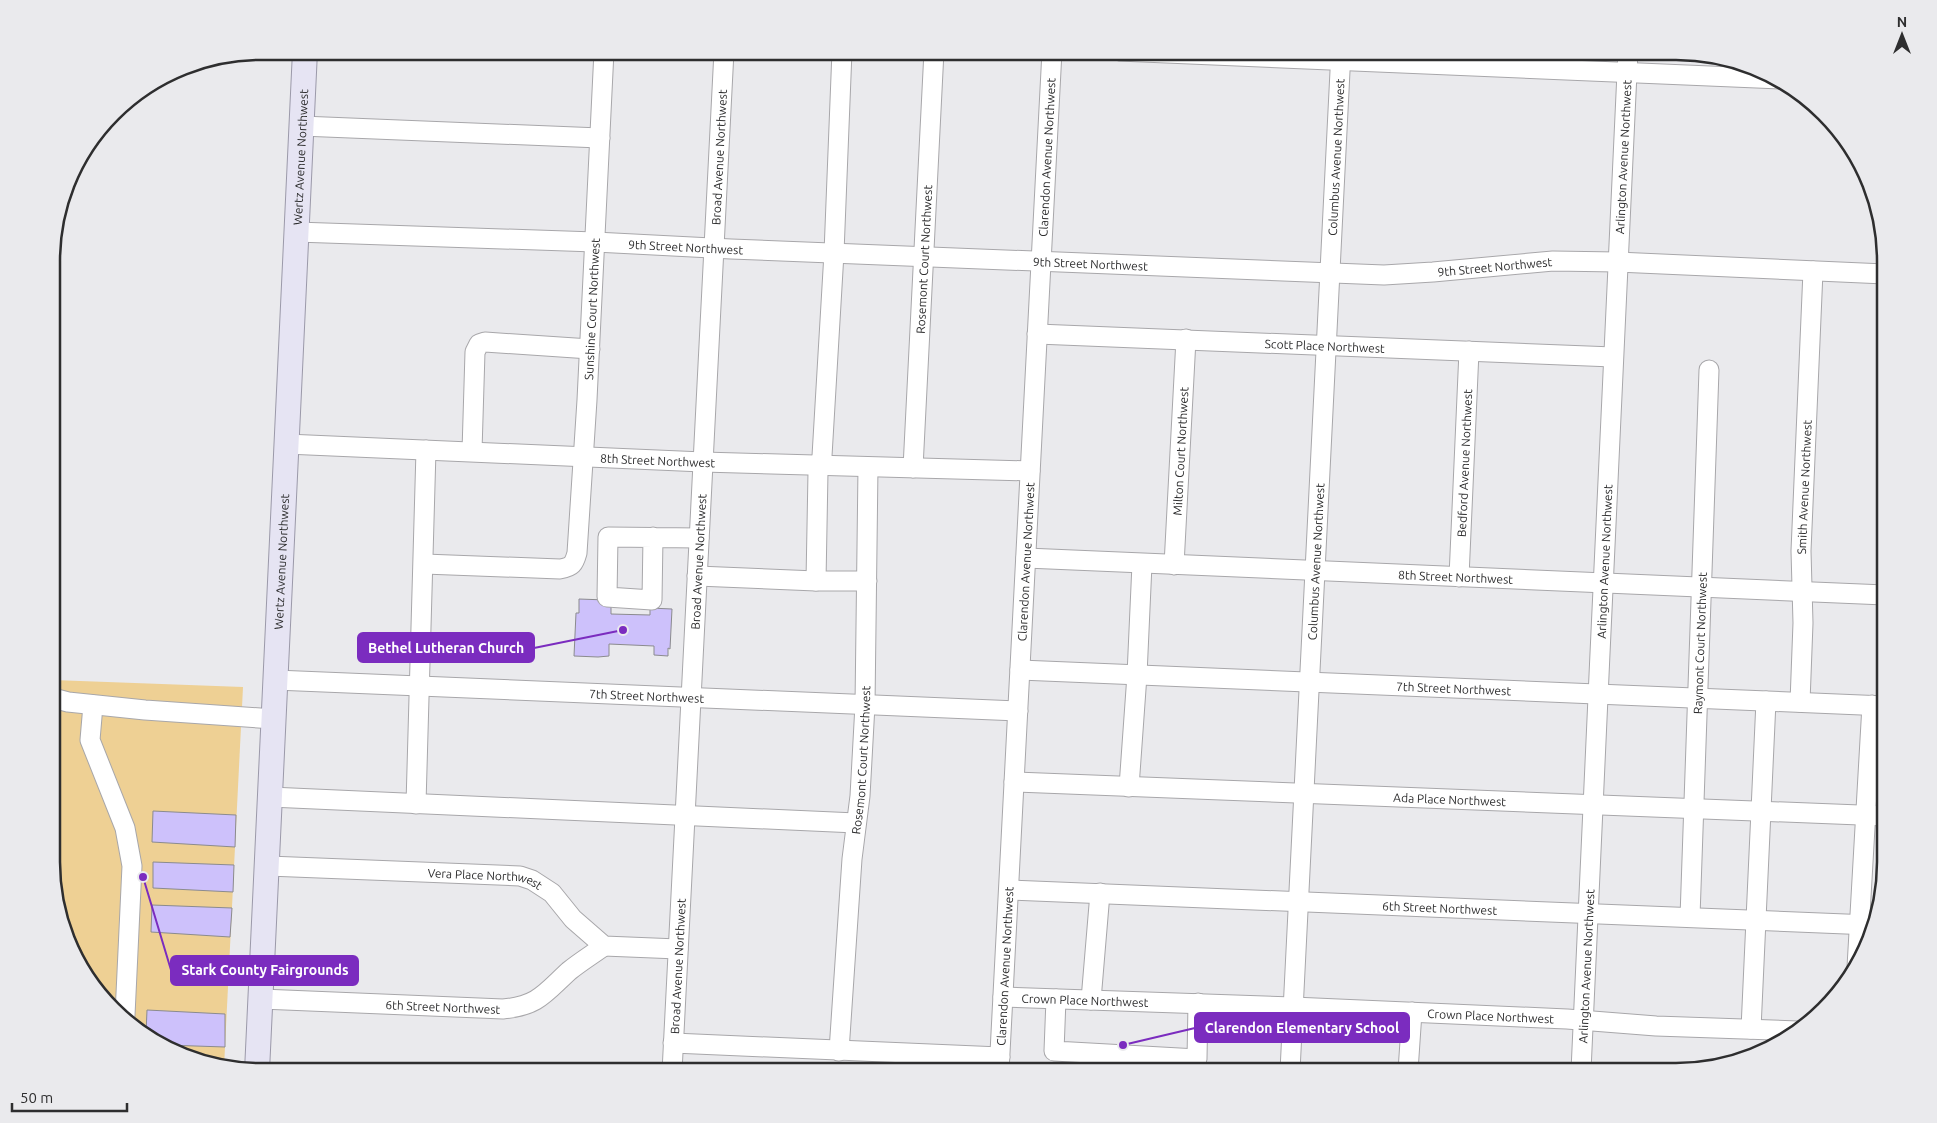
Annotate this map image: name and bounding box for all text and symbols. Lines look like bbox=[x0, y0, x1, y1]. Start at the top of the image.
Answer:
north arrow bbox=[1877, 10, 1927, 60]
text: N bbox=[1897, 14, 1907, 30]
street label: Clarendon Avenue Northwest bbox=[1036, 77, 1057, 237]
street label: Columbus Avenue Northwest bbox=[1325, 78, 1346, 236]
street label: Arlington Avenue Northwest bbox=[1613, 79, 1633, 234]
street label: Wertz Avenue Northwest bbox=[290, 89, 310, 225]
street label: Broad Avenue Northwest bbox=[709, 89, 729, 225]
street label: Rosemont Court Northwest bbox=[913, 184, 934, 334]
street label: Sunshine Court Northwest bbox=[581, 237, 601, 380]
street label: 9th Street Northwest bbox=[628, 237, 744, 256]
street label: 9th Street Northwest bbox=[1033, 255, 1148, 272]
street label: 9th Street Northwest bbox=[1437, 255, 1553, 278]
street label: Scott Place Northwest bbox=[1264, 337, 1385, 354]
street label: Milton Court Northwest bbox=[1170, 386, 1190, 516]
street label: Bedford Avenue Northwest bbox=[1454, 389, 1474, 537]
street label: Smith Avenue Northwest bbox=[1794, 419, 1813, 555]
street label: 8th Street Northwest bbox=[600, 451, 716, 469]
street label: Clarendon Avenue Northwest bbox=[1015, 482, 1036, 642]
street label: Columbus Avenue Northwest bbox=[1305, 482, 1326, 641]
street label: Arlington Avenue Northwest bbox=[1594, 484, 1614, 639]
street label: Wertz Avenue Northwest bbox=[271, 493, 291, 630]
street label: Broad Avenue Northwest bbox=[688, 493, 708, 630]
street label: 8th Street Northwest bbox=[1398, 568, 1514, 585]
street label: Raymont Court Northwest bbox=[1691, 572, 1708, 714]
callout: Bethel Lutheran Church bbox=[358, 633, 534, 662]
text: Bethel Lutheran Church bbox=[368, 640, 524, 656]
street label: 7th Street Northwest bbox=[1396, 679, 1512, 697]
street label: Rosemont Court Northwest bbox=[849, 685, 872, 835]
street label: 7th Street Northwest bbox=[589, 687, 705, 704]
street label: Ada Place Northwest bbox=[1393, 790, 1507, 808]
street label: Vera Place Northwest bbox=[427, 866, 545, 892]
street label: Clarendon Avenue Northwest bbox=[994, 886, 1015, 1046]
street label: Arlington Avenue Northwest bbox=[1576, 888, 1596, 1044]
street label: Broad Avenue Northwest bbox=[667, 898, 687, 1034]
street label: 6th Street Northwest bbox=[1382, 899, 1498, 916]
callout: Stark County Fairgrounds bbox=[171, 956, 358, 985]
text: Stark County Fairgrounds bbox=[181, 962, 349, 978]
street label: Crown Place Northwest bbox=[1021, 991, 1149, 1009]
street label: 6th Street Northwest bbox=[385, 998, 501, 1015]
street label: Crown Place Northwest bbox=[1427, 1006, 1555, 1025]
callout: Clarendon Elementary School bbox=[1195, 1013, 1409, 1042]
text: Clarendon Elementary School bbox=[1205, 1020, 1399, 1036]
scale bar bbox=[12, 1080, 128, 1112]
text: 50 m bbox=[20, 1089, 53, 1106]

